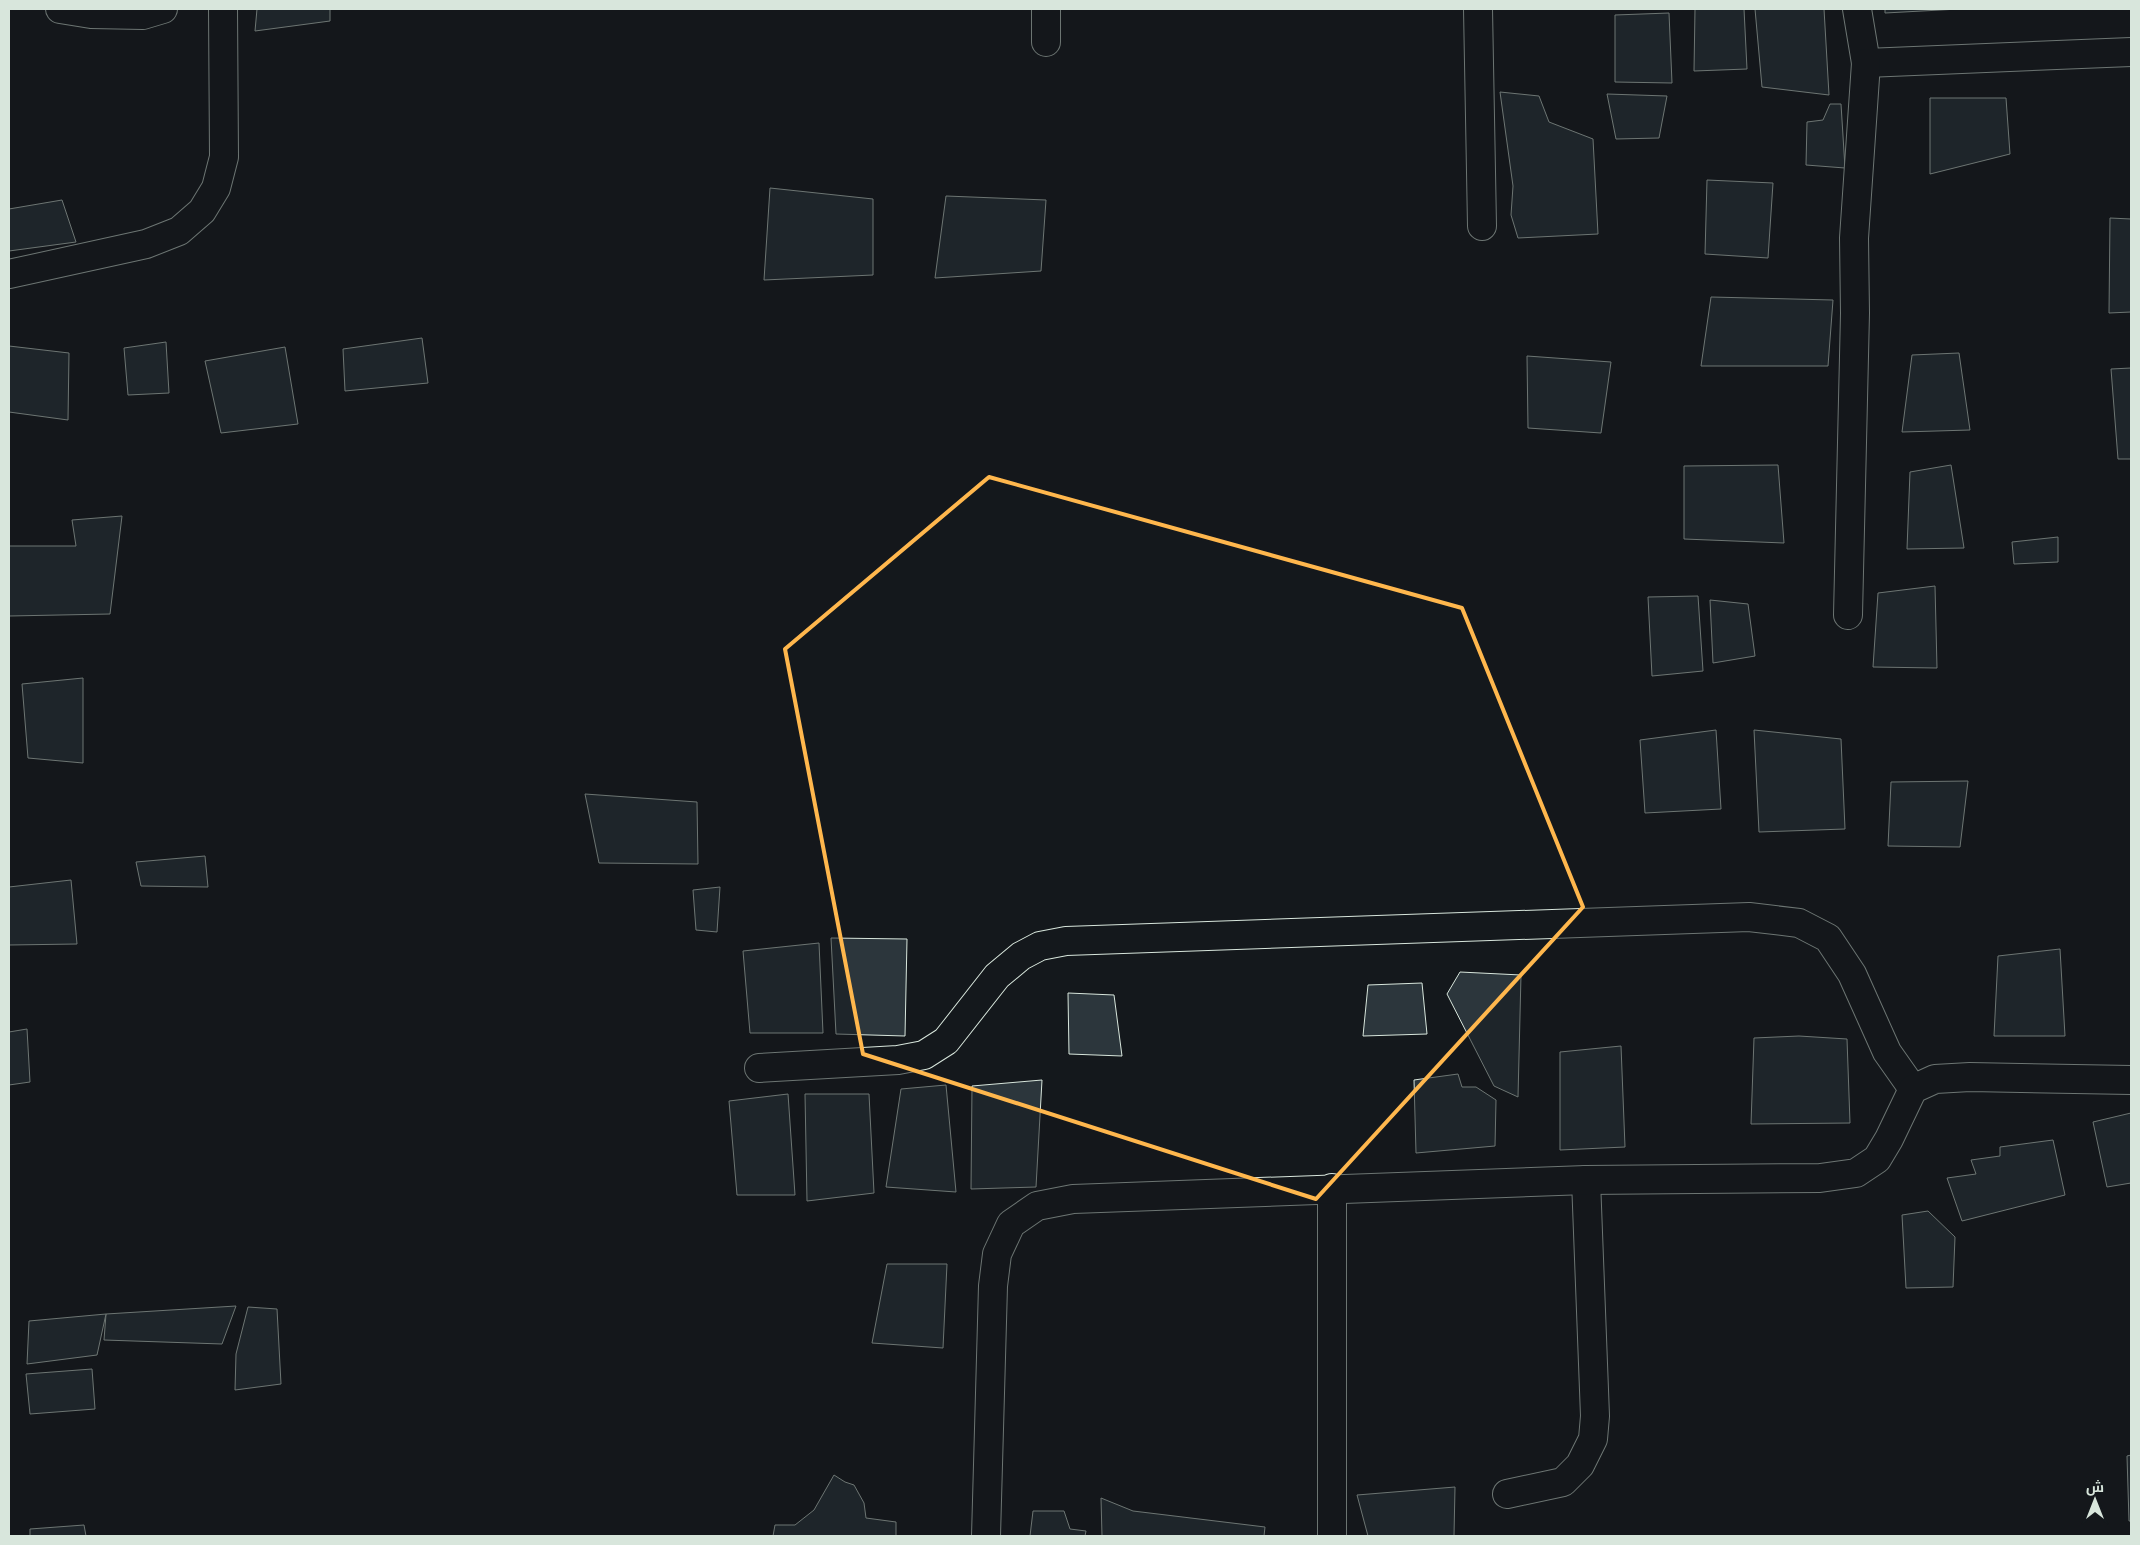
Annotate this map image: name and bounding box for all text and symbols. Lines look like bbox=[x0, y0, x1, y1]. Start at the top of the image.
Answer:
north arrow bbox=[2070, 1475, 2120, 1525]
text: ش bbox=[2086, 1479, 2104, 1496]

